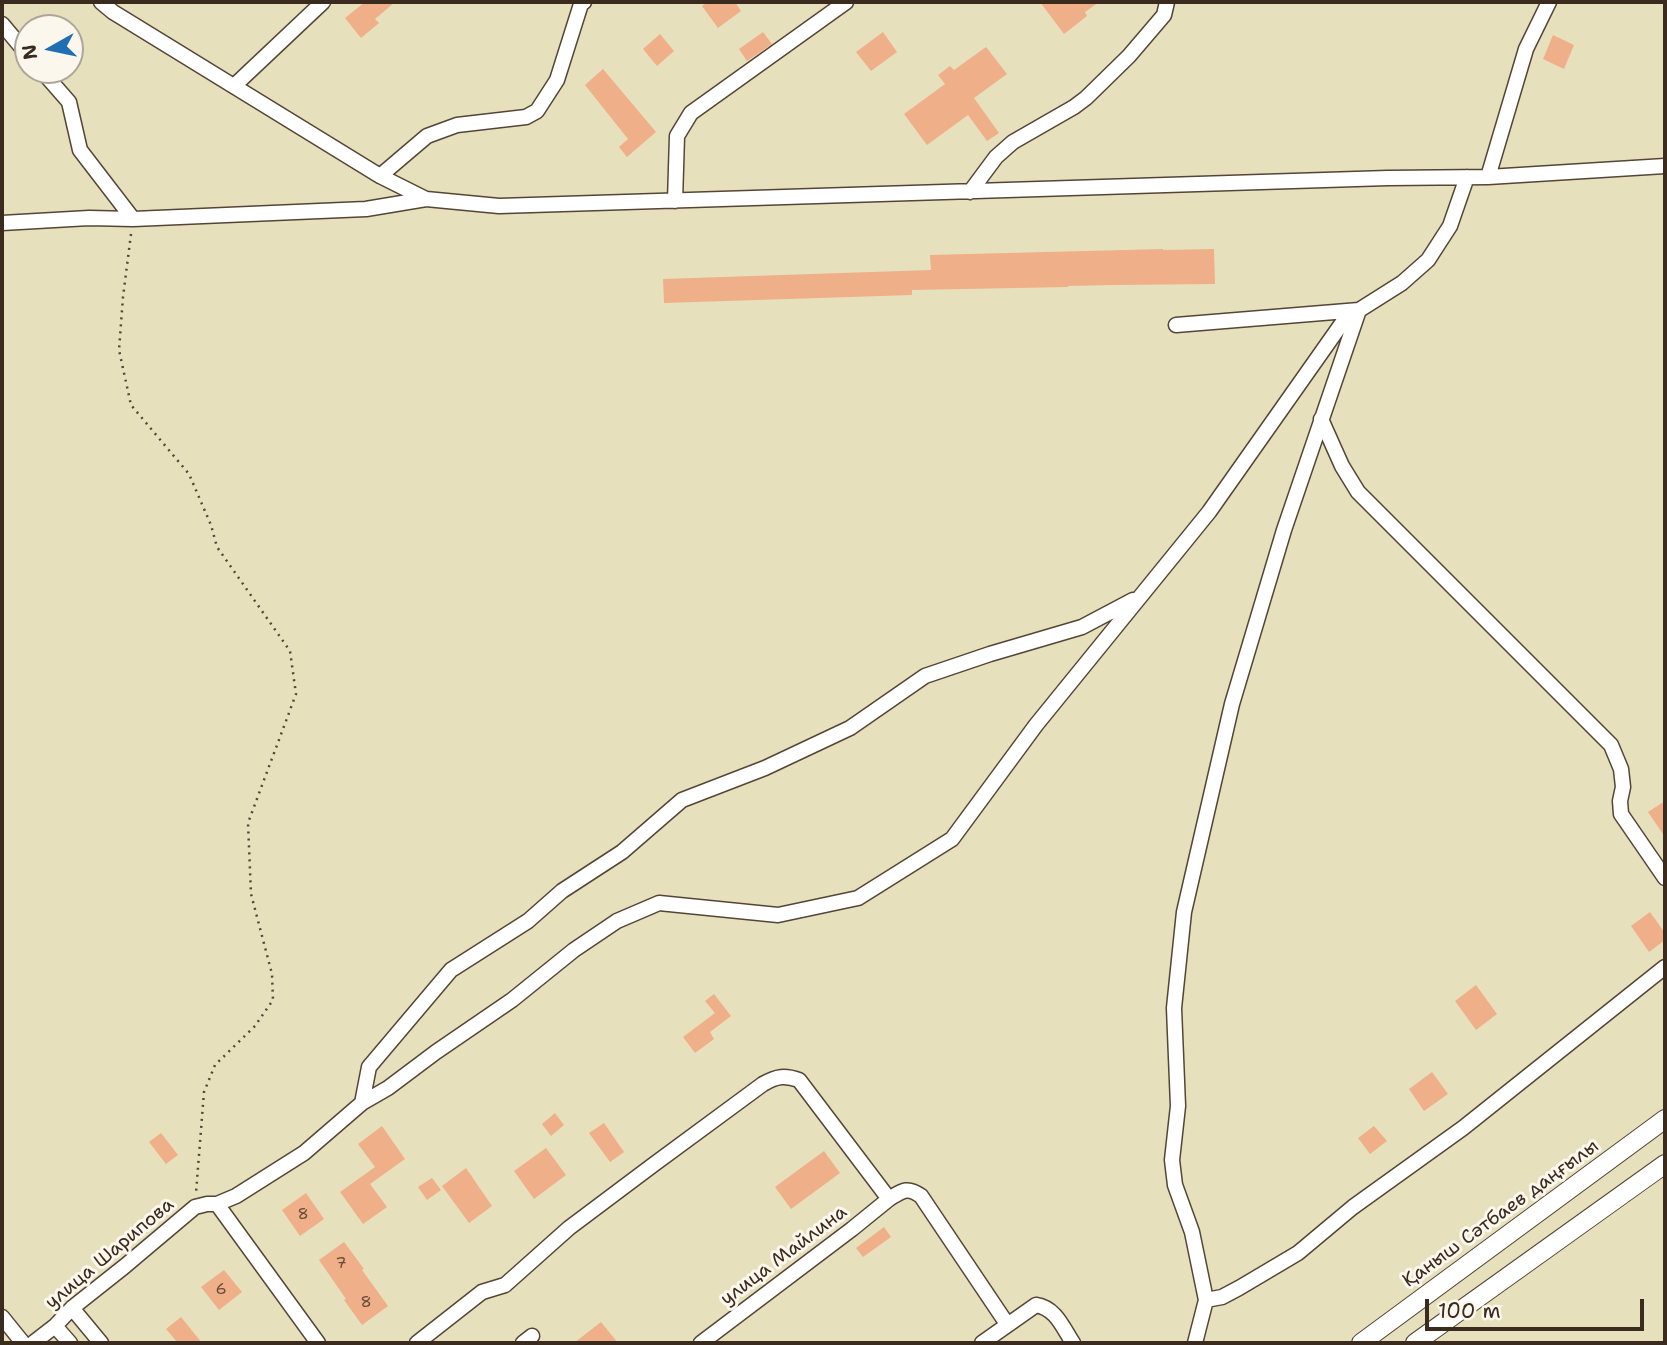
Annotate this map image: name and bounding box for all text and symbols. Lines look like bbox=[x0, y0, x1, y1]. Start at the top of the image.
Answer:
north arrow bbox=[14, 14, 84, 84]
text: N bbox=[16, 43, 43, 61]
street label: Қаныш Сәтбаев даңғылы bbox=[1399, 1135, 1603, 1293]
street label: улица Шарипова bbox=[41, 1194, 179, 1314]
street label: улица Майлина bbox=[716, 1201, 852, 1311]
house number: 8 bbox=[297, 1205, 309, 1225]
house number: 7 bbox=[335, 1254, 347, 1274]
house number: 6 bbox=[215, 1280, 227, 1300]
scale bar bbox=[1429, 1286, 1648, 1330]
house number: 8 bbox=[360, 1293, 372, 1313]
text: 100 m bbox=[1438, 1297, 1501, 1325]

